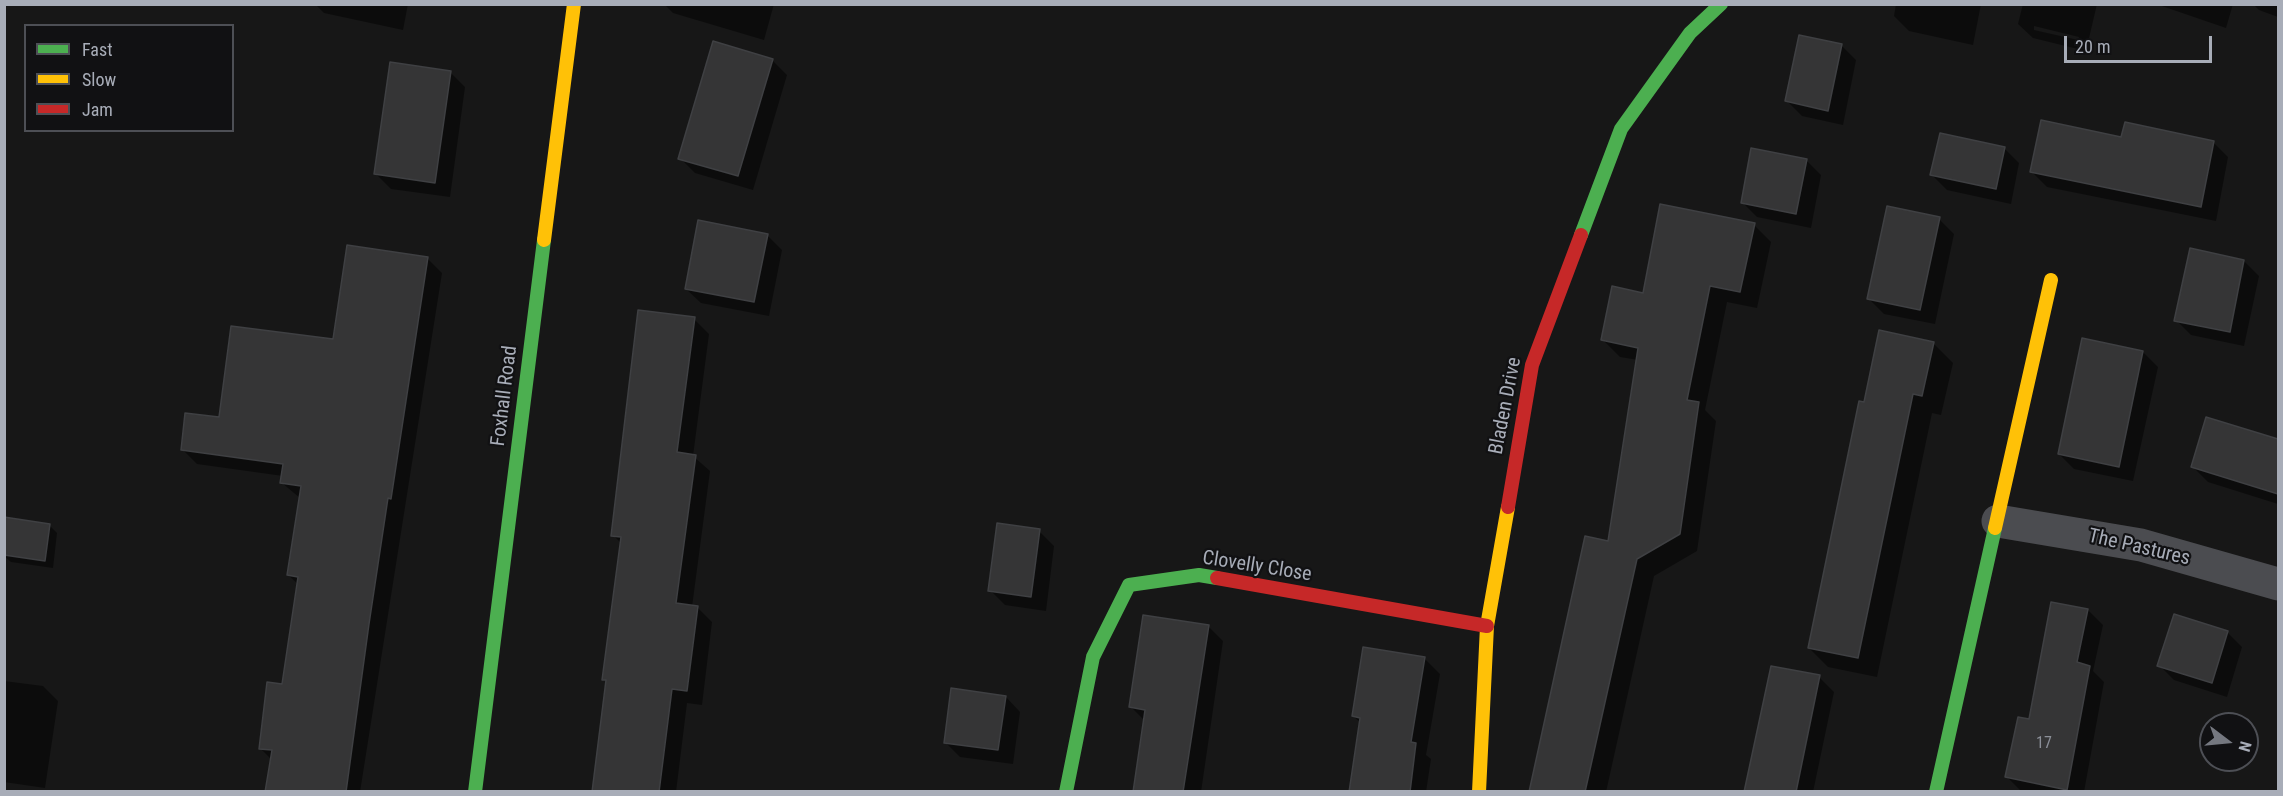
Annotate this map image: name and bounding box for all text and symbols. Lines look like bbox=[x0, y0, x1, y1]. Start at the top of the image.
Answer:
legend bbox=[24, 24, 234, 132]
scale bar bbox=[2067, 24, 2216, 62]
text: 20 m bbox=[2075, 36, 2110, 57]
text: Fast bbox=[82, 39, 113, 60]
text: Slow bbox=[82, 69, 116, 90]
text: Jam bbox=[82, 99, 113, 120]
street label: Foxhall Road bbox=[487, 344, 523, 448]
street label: Bladen Drive bbox=[1485, 355, 1527, 457]
street label: The Pastures bbox=[2086, 525, 2192, 571]
street label: Clovelly Close bbox=[1201, 547, 1313, 587]
north arrow bbox=[2199, 712, 2259, 772]
house number: 17 bbox=[2036, 734, 2052, 754]
text: N bbox=[2234, 739, 2255, 754]

